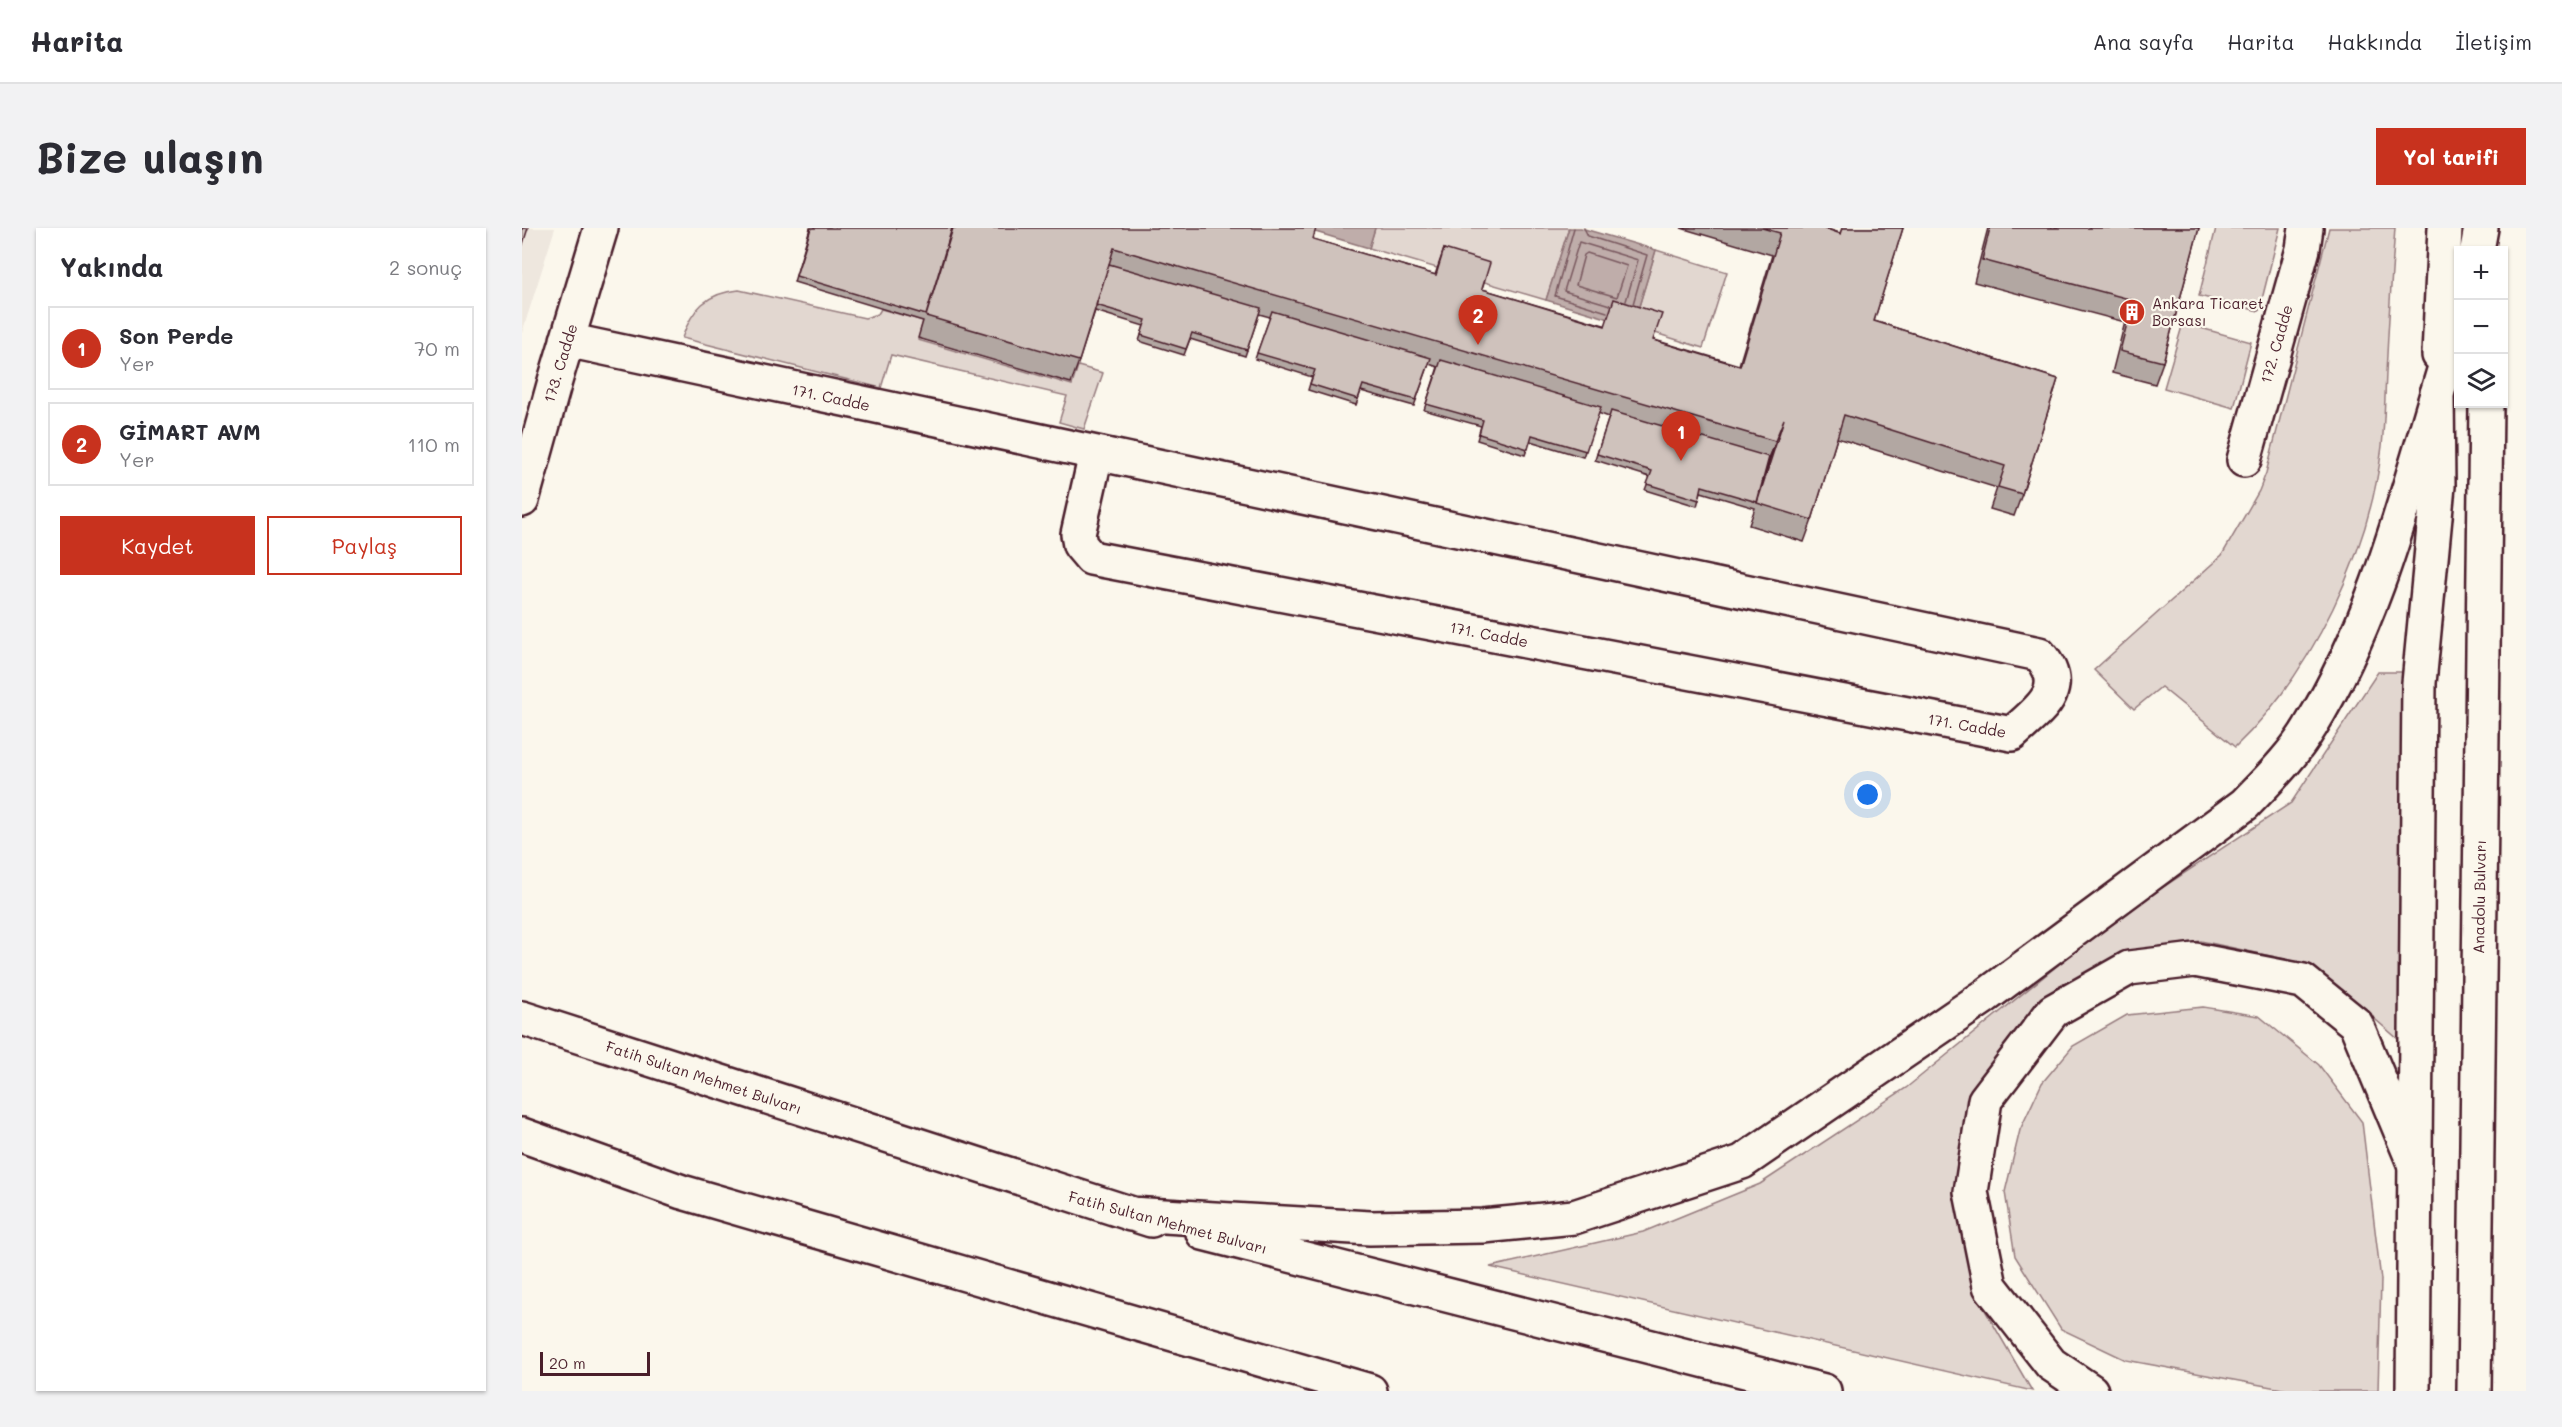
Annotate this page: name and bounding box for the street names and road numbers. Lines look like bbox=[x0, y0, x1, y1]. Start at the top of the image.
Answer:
street label: 172. Cadde bbox=[2255, 302, 2297, 386]
street label: 173. Cadde bbox=[539, 321, 581, 405]
street label: 171. Cadde bbox=[790, 379, 872, 415]
street label: 171. Cadde bbox=[1448, 617, 1530, 651]
street label: 171. Cadde bbox=[1926, 708, 2008, 742]
street label: Anadolu Bulvarı bbox=[2468, 840, 2490, 954]
street label: Fatih Sultan Mehmet Bulvarı bbox=[604, 1036, 804, 1118]
street label: Fatih Sultan Mehmet Bulvarı bbox=[1067, 1186, 1269, 1258]

